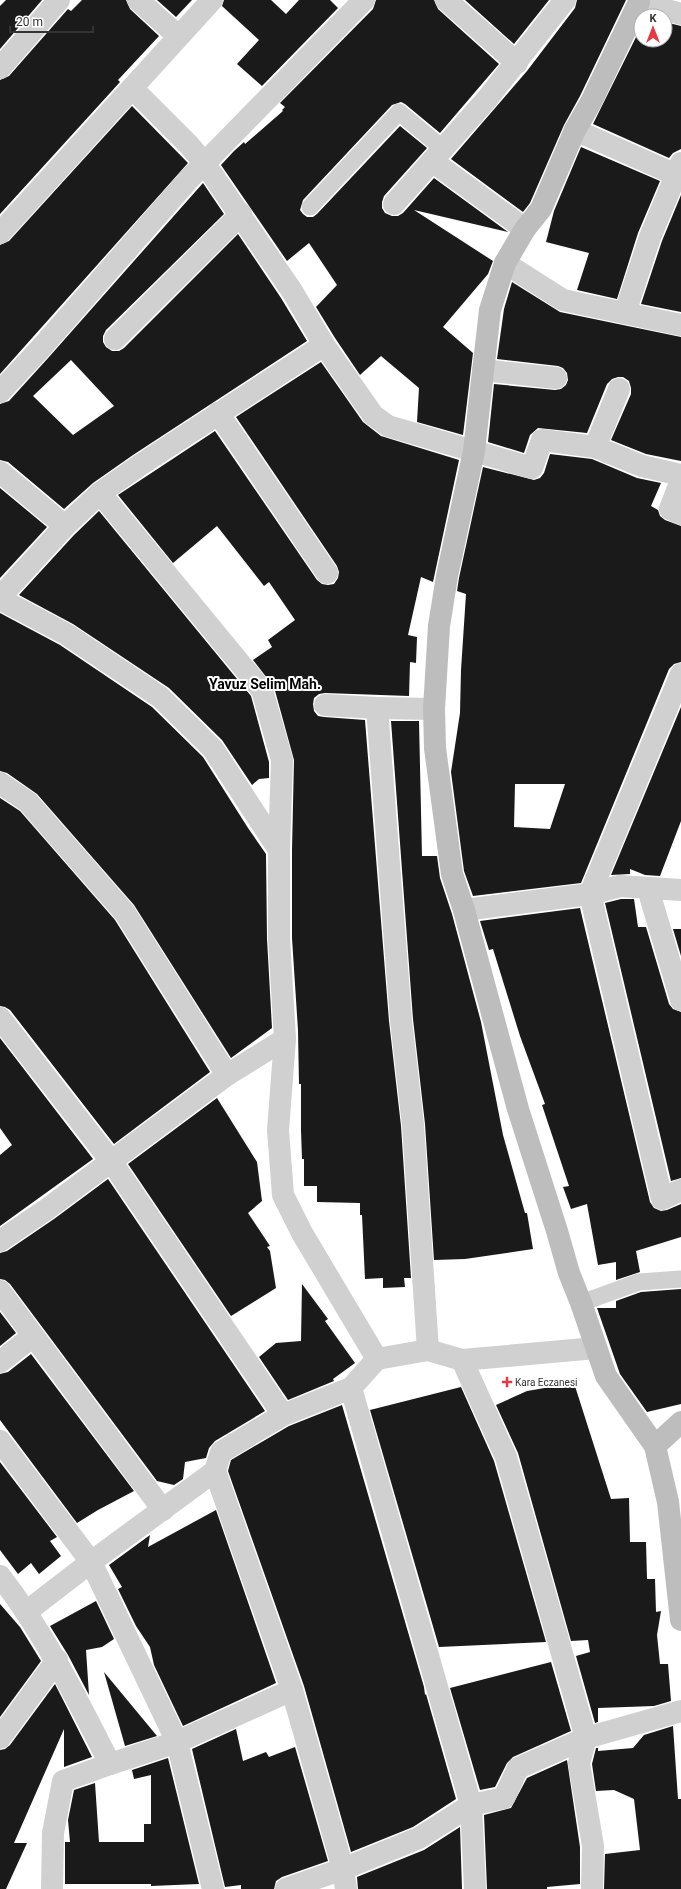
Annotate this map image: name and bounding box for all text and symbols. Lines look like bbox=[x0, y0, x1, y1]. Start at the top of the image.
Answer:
scale bar bbox=[10, 8, 93, 34]
north arrow bbox=[633, 8, 673, 48]
text: K bbox=[650, 12, 658, 25]
text: 20 m bbox=[16, 15, 43, 29]
district label: Yavuz Selim Mah. bbox=[209, 676, 321, 692]
marker: Kara Eczanesi bbox=[502, 1377, 512, 1387]
place label: Kara Eczanesi bbox=[515, 1377, 577, 1388]

